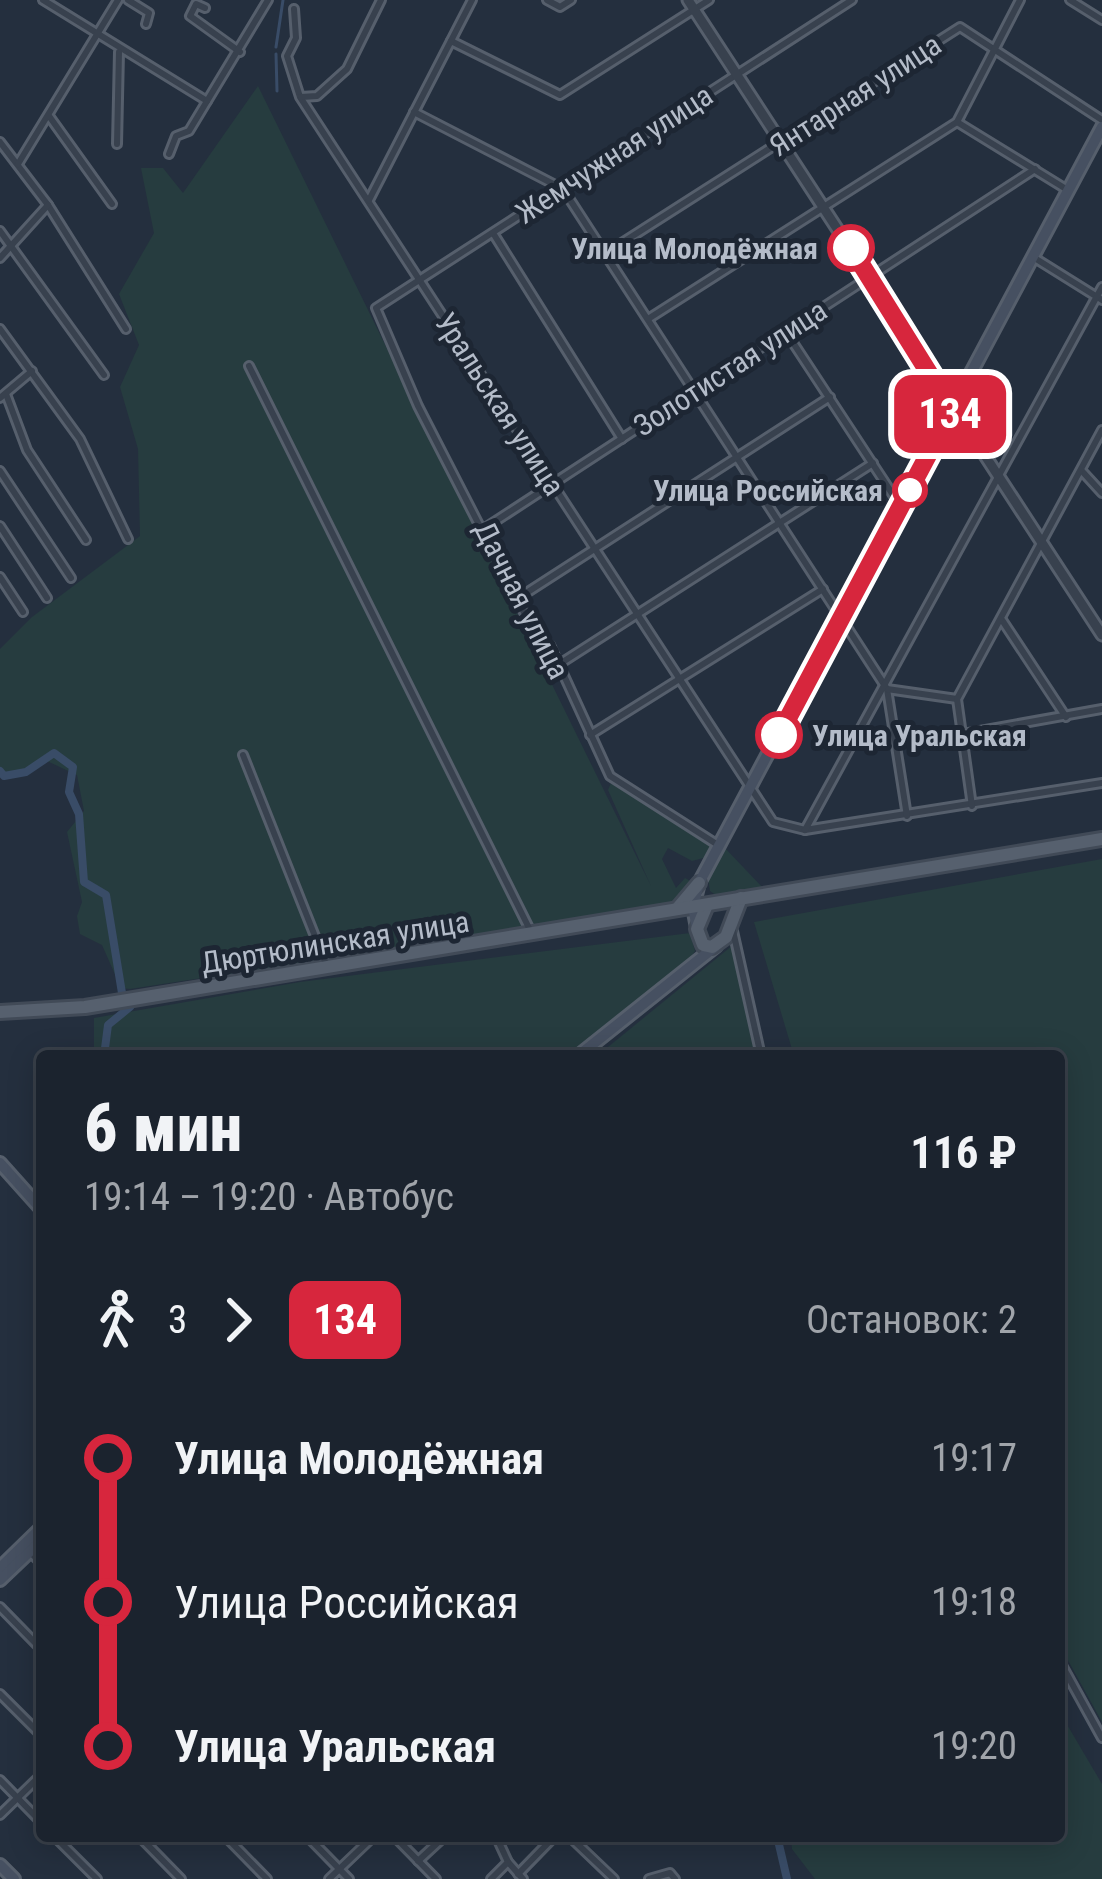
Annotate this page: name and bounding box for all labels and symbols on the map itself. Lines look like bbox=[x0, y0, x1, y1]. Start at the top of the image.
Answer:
street label: Янтарная улица bbox=[763, 27, 947, 163]
street label: Жемчужная улица bbox=[509, 77, 719, 231]
marker: Улица Молодёжная bbox=[829, 226, 873, 270]
place label: Улица Молодёжная bbox=[571, 231, 818, 266]
street label: Золотистая улица bbox=[627, 293, 833, 443]
street label: Уральская улица bbox=[428, 306, 572, 502]
line badge: 134 bbox=[881, 375, 1019, 453]
place label: Улица Российская bbox=[653, 473, 883, 508]
marker: Улица Российская bbox=[894, 474, 926, 506]
street label: Дачная улица bbox=[467, 515, 577, 685]
marker: Улица Уральская bbox=[757, 713, 801, 757]
place label: Улица Уральская bbox=[812, 718, 1027, 753]
street label: Дюртюлинская улица bbox=[199, 904, 471, 980]

